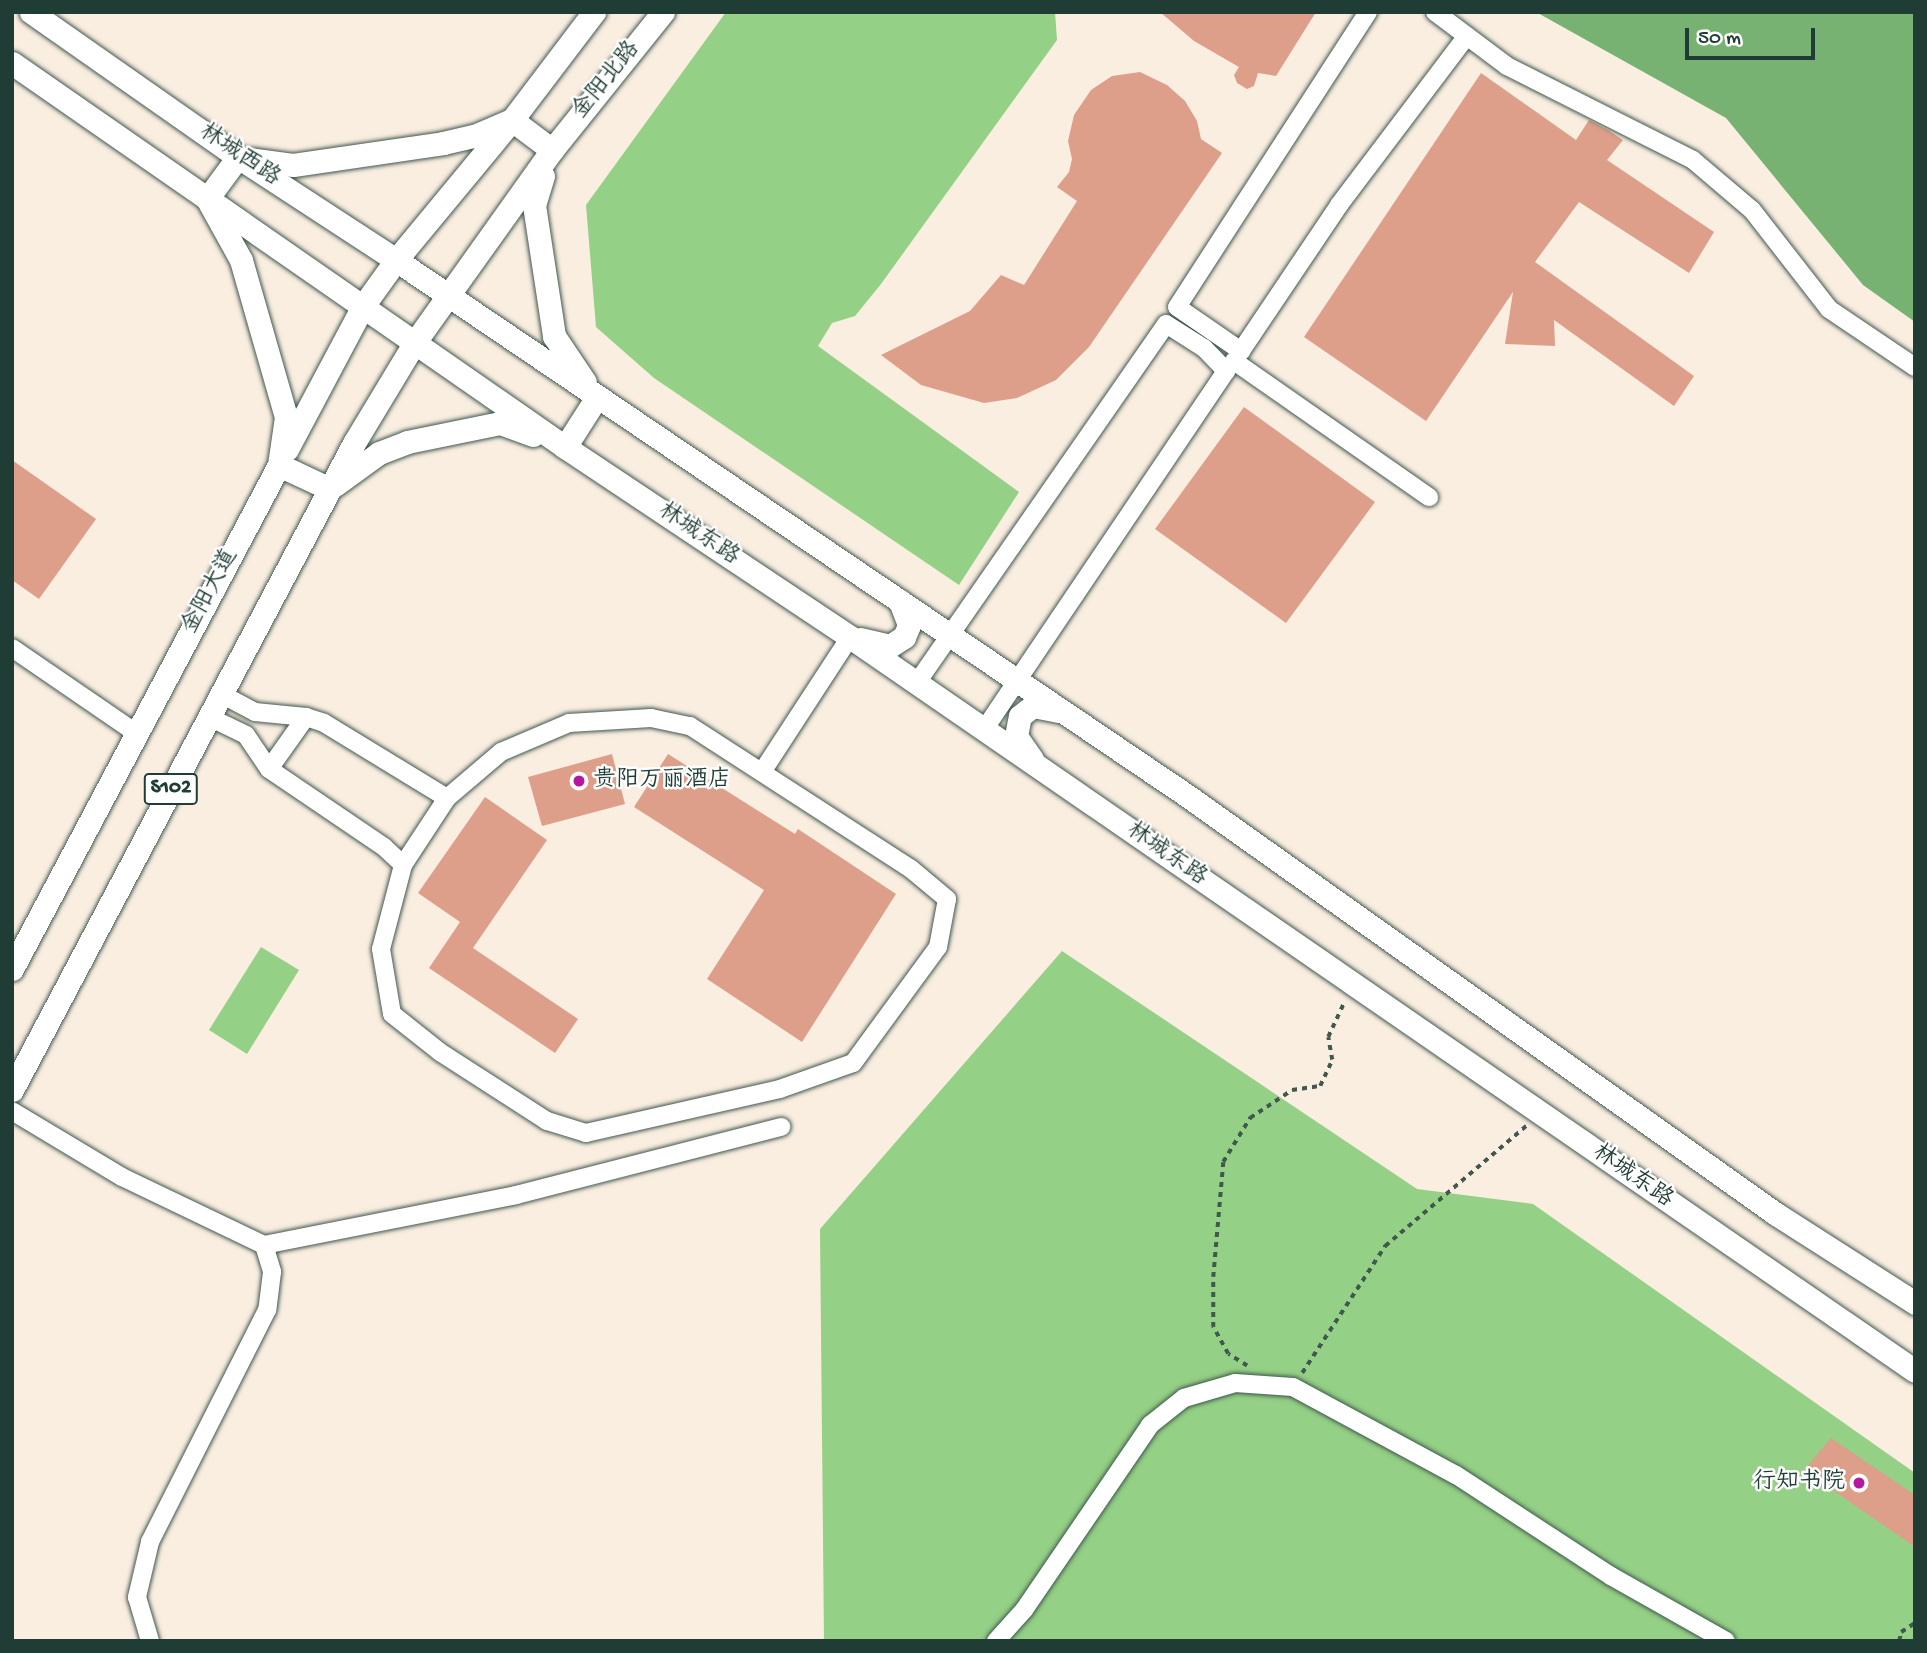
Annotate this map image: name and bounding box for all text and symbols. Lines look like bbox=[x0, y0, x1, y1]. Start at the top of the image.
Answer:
scale bar bbox=[1689, 14, 1818, 58]
text: 50 m bbox=[1698, 27, 1741, 52]
street label: 金阳北路 bbox=[567, 37, 647, 125]
street label: 林城西路 bbox=[193, 119, 285, 193]
street label: 林城东路 bbox=[652, 498, 744, 572]
street label: 金阳大道 bbox=[177, 545, 245, 639]
place label: 贵阳万丽酒店 bbox=[593, 767, 731, 795]
road number: S102 bbox=[143, 772, 199, 806]
marker: 贵阳万丽酒店 bbox=[571, 773, 587, 789]
street label: 林城东路 bbox=[1120, 817, 1212, 893]
street label: 林城东路 bbox=[1586, 1139, 1678, 1215]
place label: 行知书院 bbox=[1753, 1469, 1845, 1497]
marker: 行知书院 bbox=[1851, 1475, 1867, 1491]

